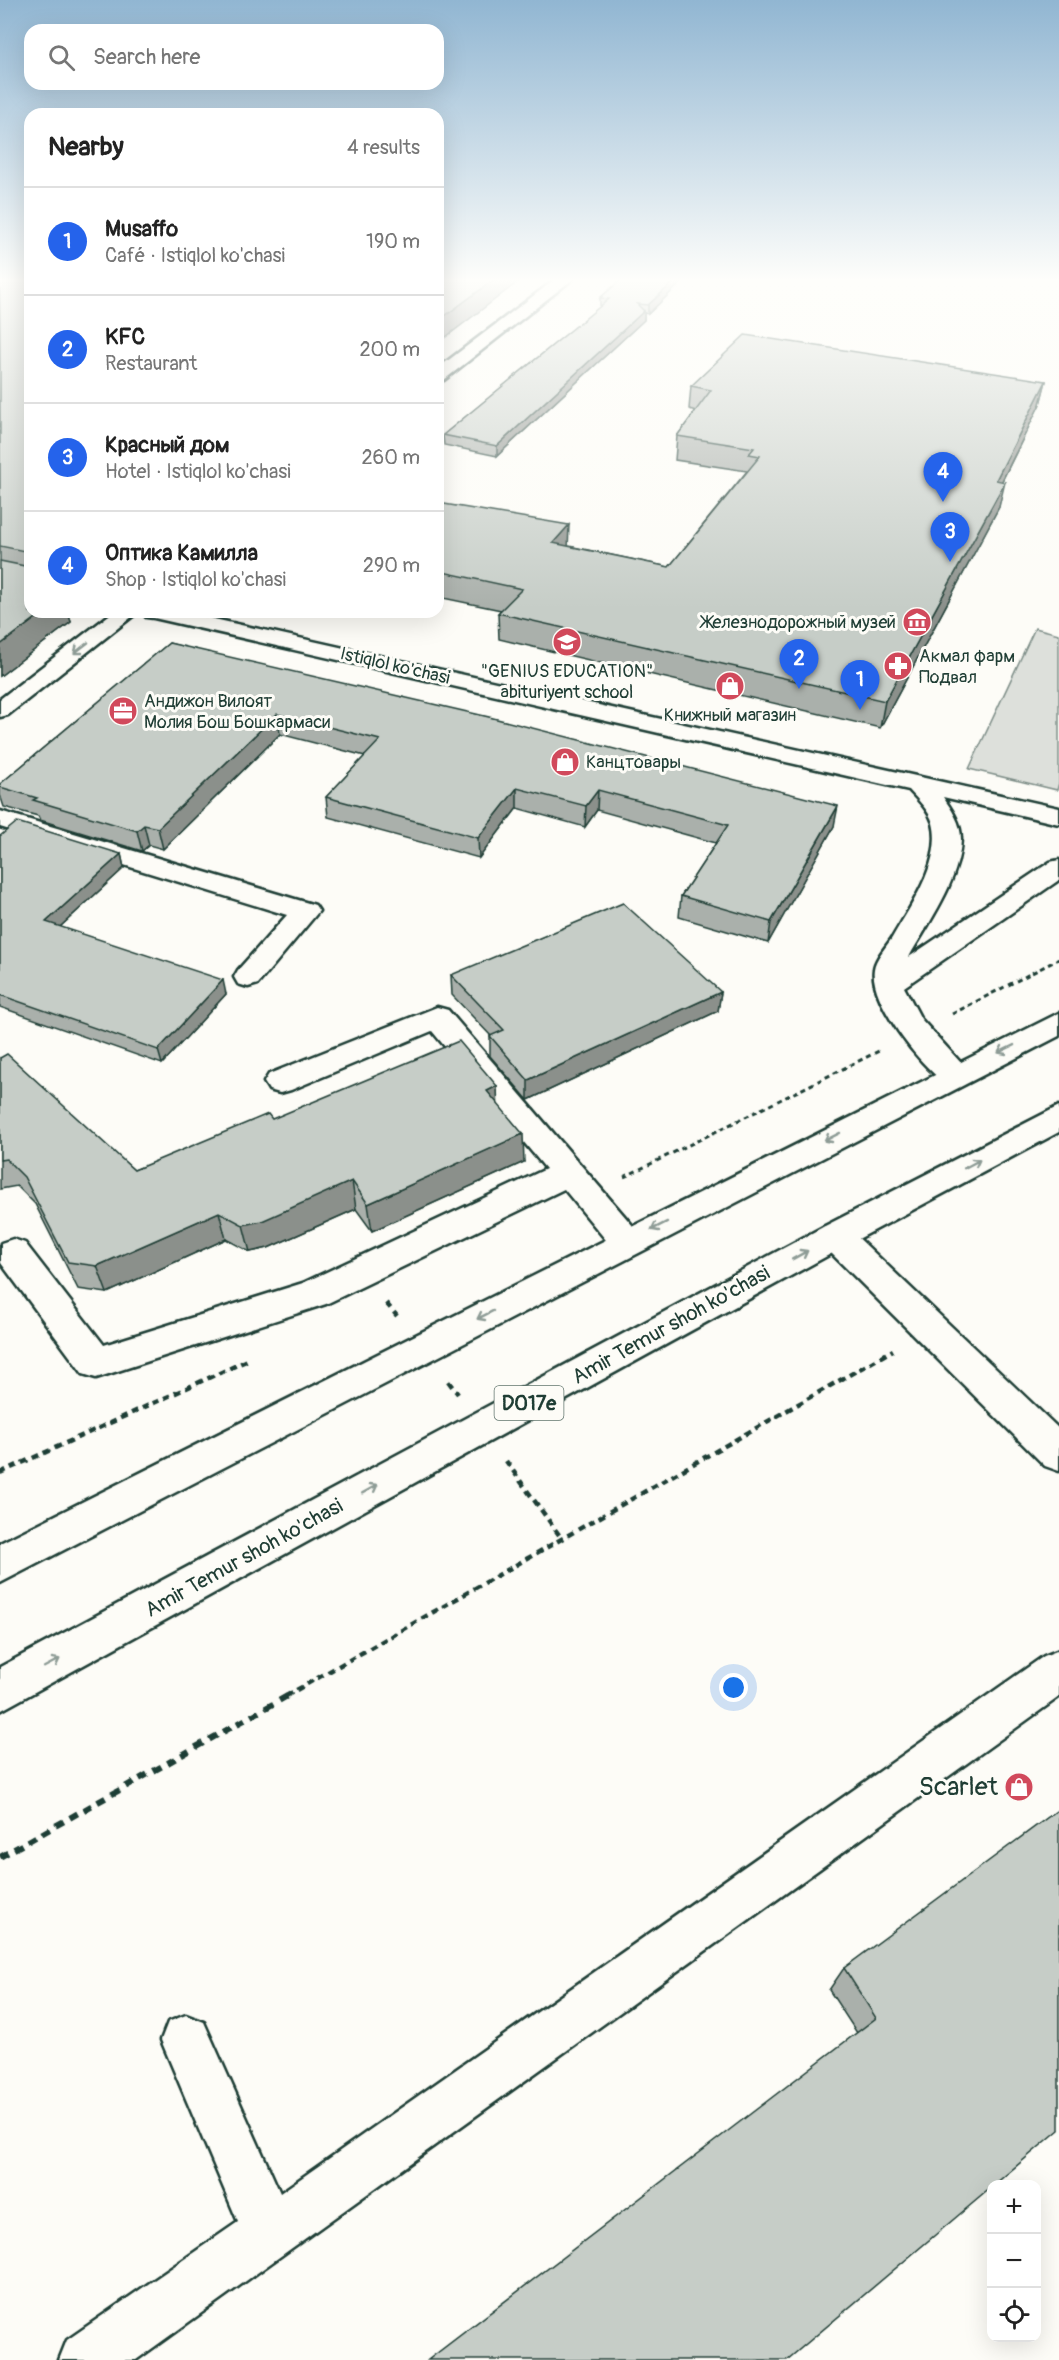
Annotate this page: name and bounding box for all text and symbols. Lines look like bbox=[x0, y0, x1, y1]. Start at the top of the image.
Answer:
search box bbox=[24, 24, 444, 90]
icon: search bbox=[45, 41, 78, 74]
text: Search here bbox=[93, 43, 200, 71]
text: Nearby bbox=[48, 131, 124, 163]
text: 4 results bbox=[347, 135, 420, 160]
text: Musaffo bbox=[105, 215, 178, 243]
text: 1 bbox=[64, 229, 71, 254]
text: 190 m bbox=[366, 229, 420, 254]
text: Café · Istiqlol ko'chasi bbox=[105, 243, 285, 268]
text: KFC bbox=[105, 323, 145, 351]
text: 2 bbox=[62, 337, 73, 362]
text: 200 m bbox=[359, 337, 420, 362]
text: Restaurant bbox=[105, 351, 197, 376]
text: Красный дом bbox=[105, 431, 229, 459]
text: 3 bbox=[62, 445, 73, 470]
text: 260 m bbox=[361, 445, 420, 470]
pin: 4 bbox=[924, 452, 962, 502]
text: Hotel · Istiqlol ko'chasi bbox=[105, 459, 291, 484]
pin: 3 bbox=[930, 512, 970, 562]
text: Оптика Камилла bbox=[105, 539, 258, 567]
text: 4 bbox=[62, 553, 73, 578]
text: 290 m bbox=[363, 553, 420, 578]
text: Shop · Istiqlol ko'chasi bbox=[105, 567, 286, 592]
museum icon: Железнодорожный музей bbox=[901, 606, 933, 638]
place label: Железнодорожный музей bbox=[699, 611, 896, 634]
school or university icon: "GENIUS EDUCATION" abituriyent school bbox=[551, 626, 583, 658]
pin: 2 bbox=[780, 640, 818, 689]
one-way arrow bbox=[73, 641, 89, 654]
street label: Istiqlol ko'chasi bbox=[338, 642, 452, 690]
place label: Акмал фарм Подвал bbox=[919, 645, 1015, 689]
pharmacy icon: Акмал фарм Подвал bbox=[882, 650, 914, 682]
place label: "GENIUS EDUCATION" abituriyent school bbox=[481, 660, 653, 704]
pin: 1 bbox=[840, 660, 880, 710]
shop icon: Книжный магазин bbox=[714, 670, 746, 702]
place label: Андижон Вилоят Молия Бош Бошкармаси bbox=[144, 690, 330, 734]
office icon: Андижон Вилоят Молия Бош Бошкармаси bbox=[107, 695, 139, 727]
place label: Книжный магазин bbox=[664, 704, 796, 727]
shop icon: Канцтовары bbox=[549, 746, 581, 778]
place label: Канцтовары bbox=[586, 751, 681, 774]
one-way arrow bbox=[998, 1044, 1016, 1055]
one-way arrow bbox=[824, 1132, 842, 1143]
one-way arrow bbox=[963, 1157, 981, 1169]
one-way arrow bbox=[650, 1221, 668, 1232]
one-way arrow bbox=[790, 1249, 808, 1260]
street label: Amir Temur shoh ko'chasi bbox=[567, 1259, 775, 1391]
one-way arrow bbox=[477, 1309, 495, 1321]
road number: D017e bbox=[494, 1386, 564, 1420]
one-way arrow bbox=[361, 1483, 379, 1494]
street label: Amir Temur shoh ko'chasi bbox=[140, 1492, 348, 1624]
one-way arrow bbox=[42, 1657, 60, 1668]
your location bbox=[719, 1673, 748, 1702]
place label: Scarlet bbox=[919, 1771, 999, 1803]
shop icon: Scarlet bbox=[1003, 1771, 1035, 1803]
map controls bbox=[987, 2180, 1041, 2342]
button: + bbox=[987, 2180, 1041, 2234]
button: − bbox=[987, 2234, 1041, 2288]
button: locate bbox=[987, 2288, 1041, 2342]

